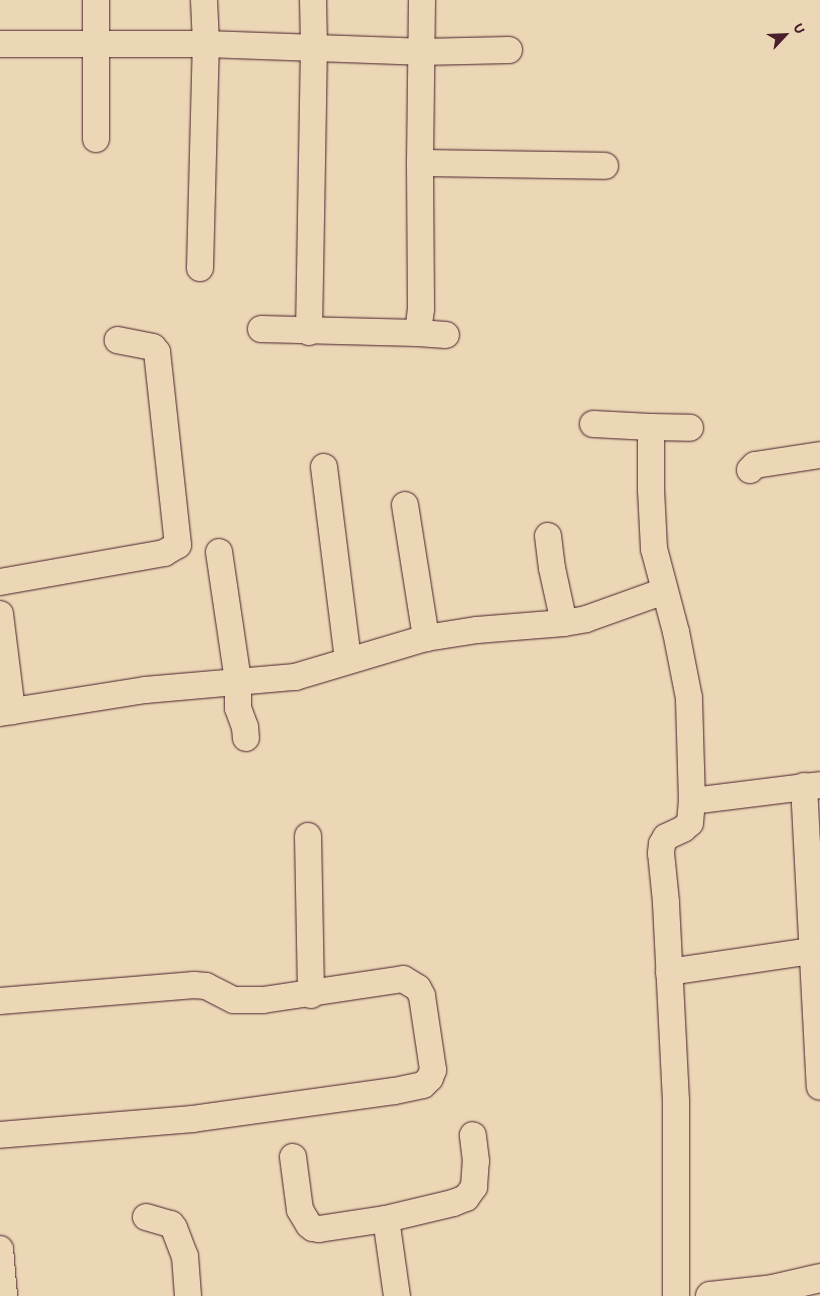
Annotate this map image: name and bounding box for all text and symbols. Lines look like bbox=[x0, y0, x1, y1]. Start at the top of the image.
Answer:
north arrow bbox=[760, 10, 810, 60]
text: U bbox=[789, 21, 809, 36]

